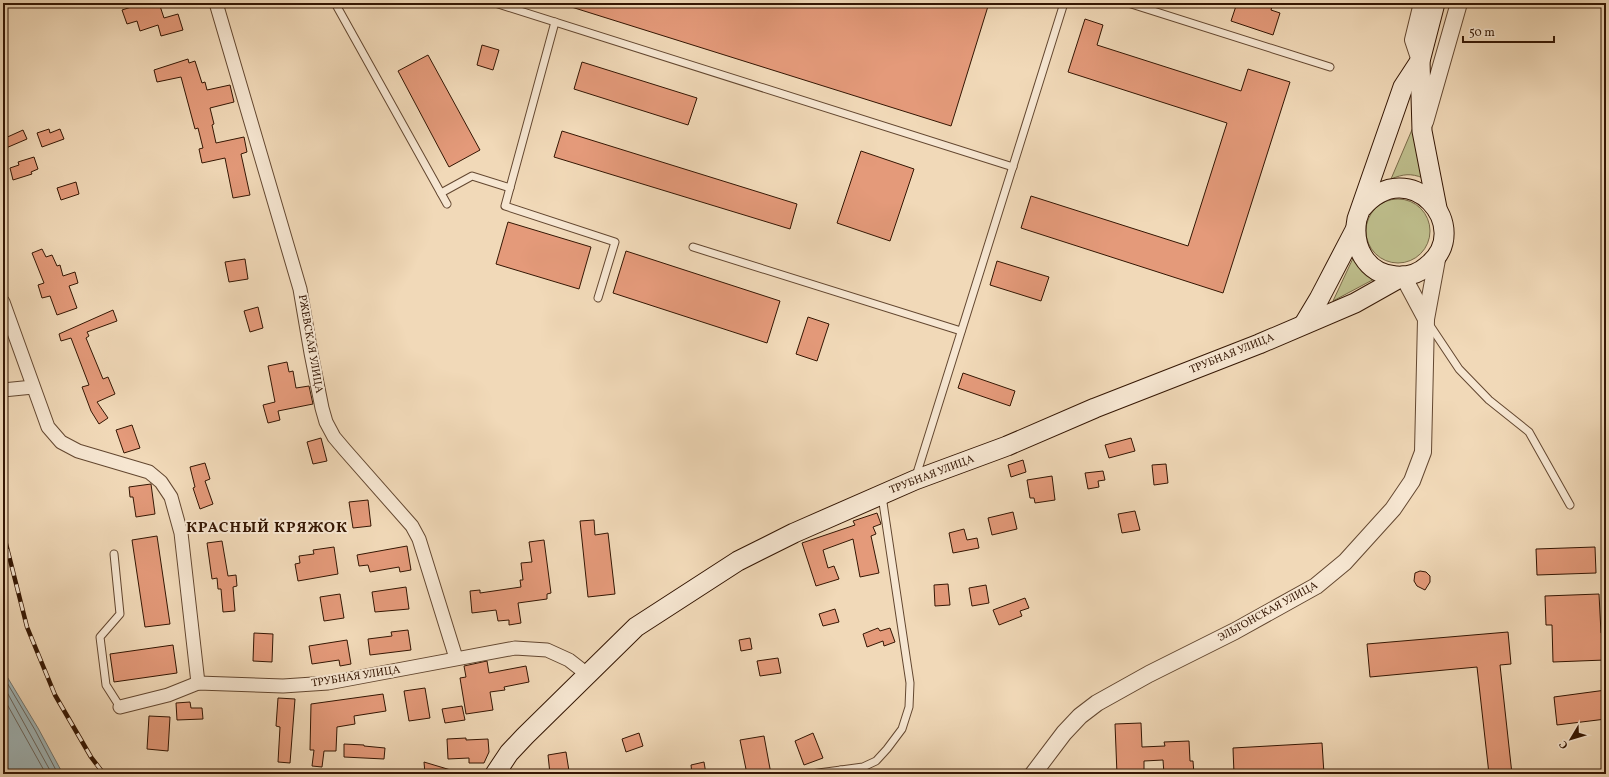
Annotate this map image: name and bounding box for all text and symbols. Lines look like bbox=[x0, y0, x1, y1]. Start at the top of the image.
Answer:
scale bar bbox=[1463, 18, 1554, 44]
text: 50 m bbox=[1469, 25, 1495, 41]
street label: РЖЕВСКАЯ УЛИЦА bbox=[294, 293, 326, 395]
street label: ТРУБНАЯ УЛИЦА bbox=[1188, 330, 1277, 378]
street label: ТРУБНАЯ УЛИЦА bbox=[887, 452, 977, 498]
district label: КРАСНЫЙ КРЯЖОК bbox=[186, 518, 348, 539]
street label: ЭЛЬТОНСКАЯ УЛИЦА bbox=[1215, 578, 1321, 646]
street label: ТРУБНАЯ УЛИЦА bbox=[310, 663, 402, 691]
north arrow bbox=[1551, 719, 1591, 759]
text: С bbox=[1556, 737, 1572, 752]

